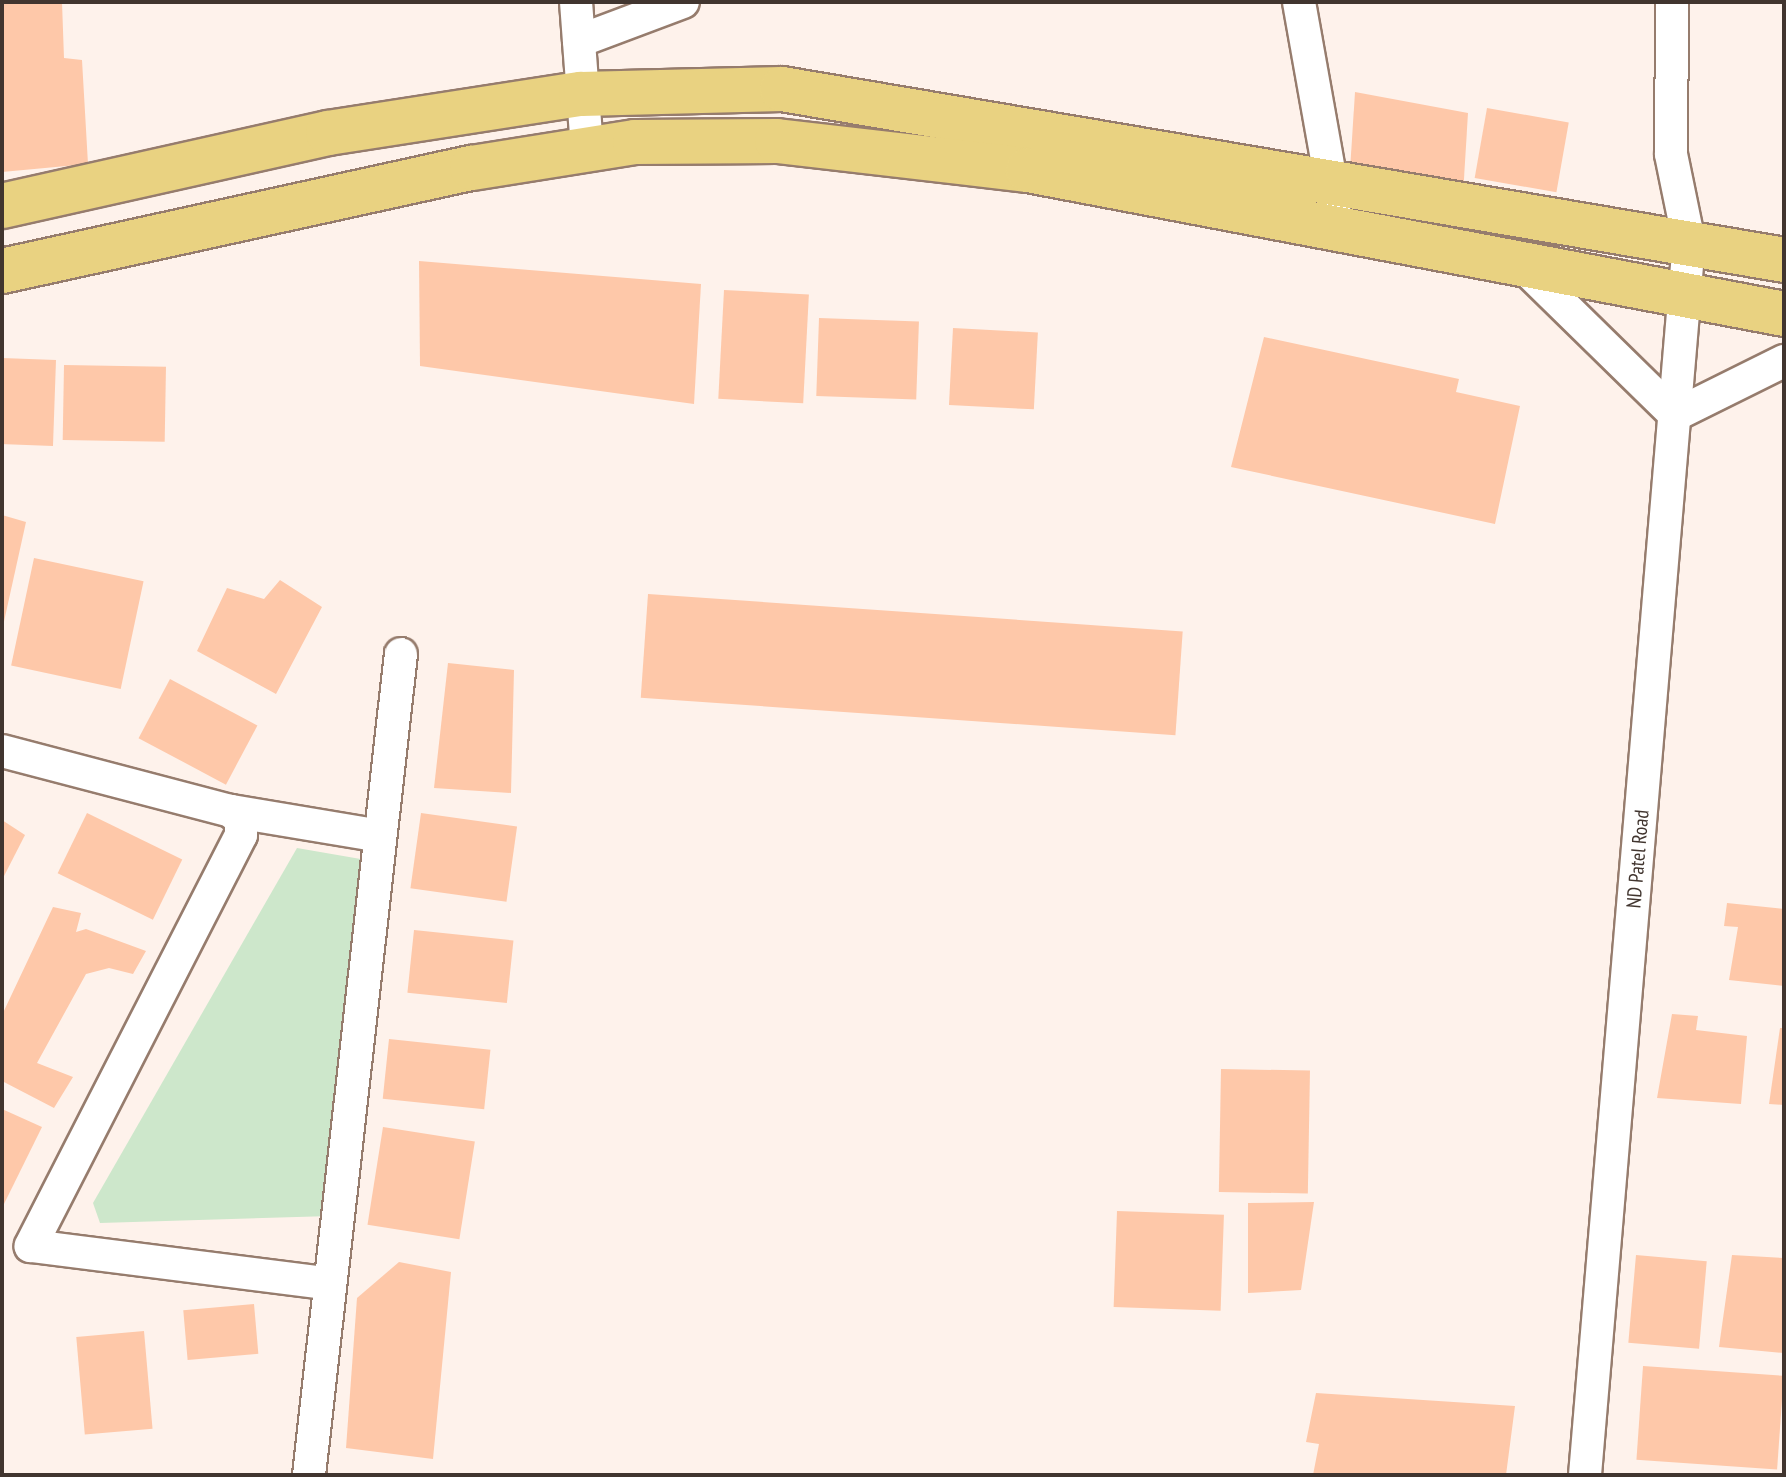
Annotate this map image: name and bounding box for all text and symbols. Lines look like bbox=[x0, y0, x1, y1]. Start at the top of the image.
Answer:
street label: ND Patel Road bbox=[1622, 809, 1654, 909]

